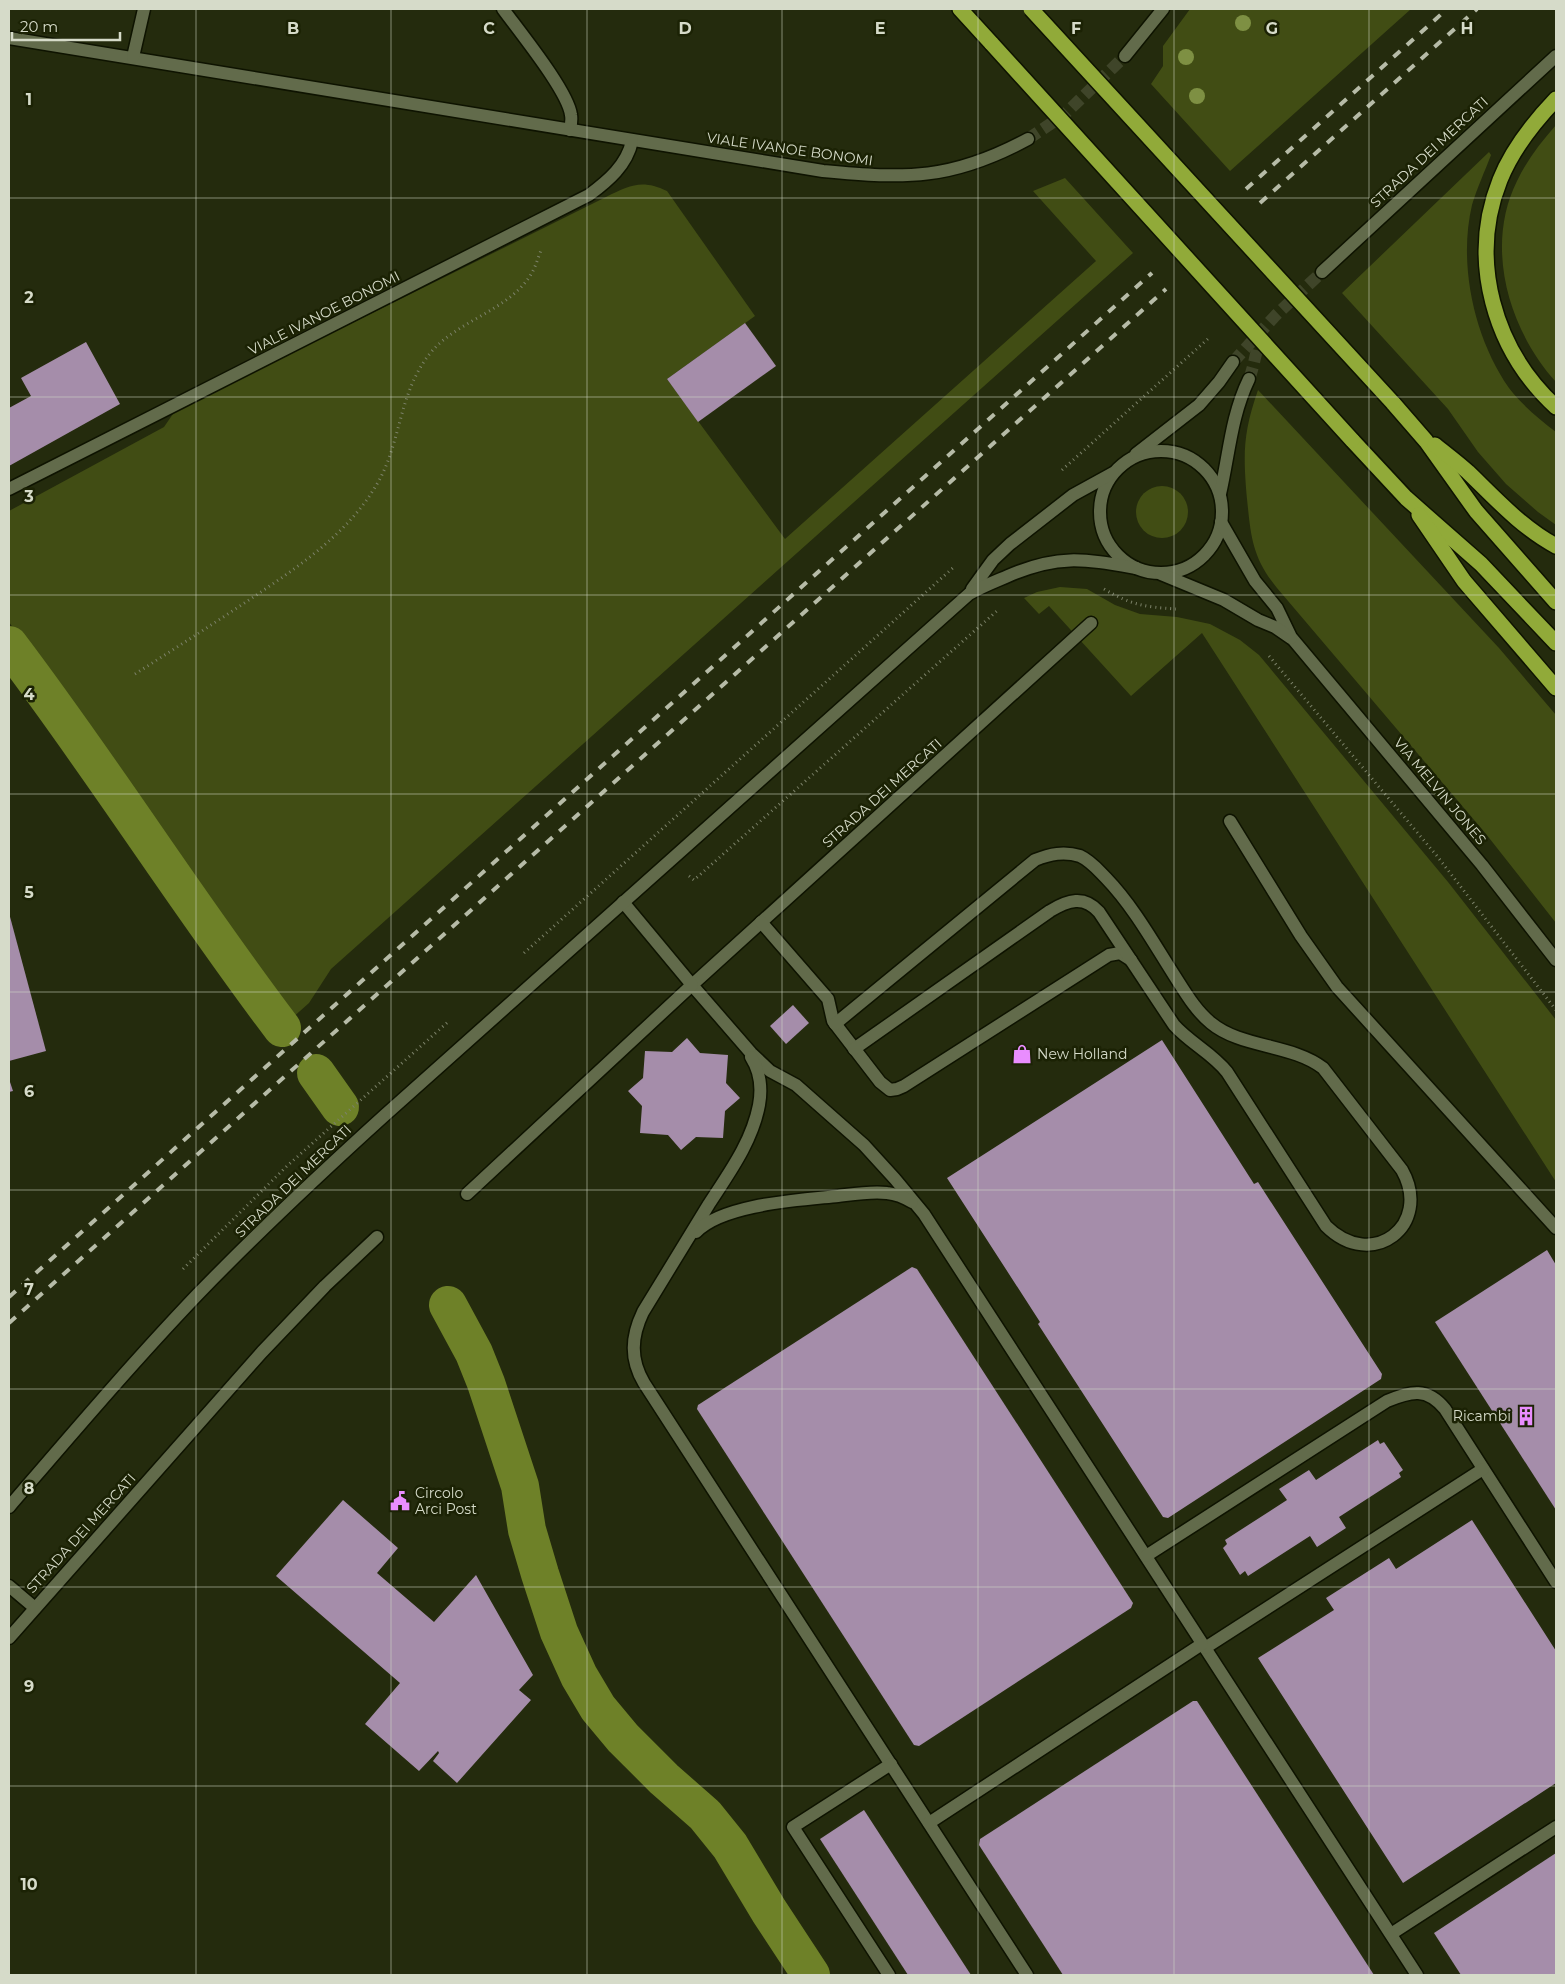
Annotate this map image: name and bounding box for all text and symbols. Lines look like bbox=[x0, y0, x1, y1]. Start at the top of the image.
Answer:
scale bar bbox=[12, 10, 120, 42]
text: 20 m bbox=[20, 17, 58, 36]
text: B bbox=[287, 19, 299, 38]
text: C bbox=[483, 19, 495, 38]
text: D bbox=[678, 19, 692, 38]
text: E bbox=[875, 19, 885, 38]
text: F bbox=[1071, 19, 1081, 38]
text: G bbox=[1266, 19, 1278, 38]
text: H bbox=[1461, 19, 1473, 38]
text: 1 bbox=[26, 90, 32, 109]
street label: STRADA DEI MERCATI bbox=[1366, 93, 1492, 211]
street label: VIALE IVANOE BONOMI bbox=[706, 128, 874, 170]
street label: VIALE IVANOE BONOMI bbox=[245, 267, 403, 359]
text: 2 bbox=[24, 288, 34, 307]
text: 3 bbox=[23, 487, 34, 506]
text: 4 bbox=[23, 685, 35, 704]
street label: STRADA DEI MERCATI bbox=[818, 734, 946, 852]
street label: VIA MELVIN JONES bbox=[1390, 734, 1490, 848]
text: 5 bbox=[24, 883, 34, 902]
shop icon: New Holland bbox=[1011, 1043, 1033, 1065]
place label: New Holland bbox=[1037, 1045, 1128, 1063]
text: 6 bbox=[24, 1082, 34, 1101]
street label: STRADA DEI MERCATI bbox=[231, 1121, 355, 1241]
text: 7 bbox=[24, 1280, 34, 1299]
building icon: Ricambi bbox=[1515, 1405, 1537, 1427]
place label: Ricambi bbox=[1453, 1407, 1511, 1425]
street label: STRADA DEI MERCATI bbox=[22, 1469, 140, 1597]
text: 8 bbox=[24, 1479, 34, 1498]
place label: Circolo Arci Post bbox=[415, 1484, 477, 1518]
public building icon: Circolo Arci Post bbox=[389, 1490, 411, 1512]
text: 9 bbox=[24, 1677, 34, 1696]
text: 10 bbox=[20, 1875, 38, 1894]

